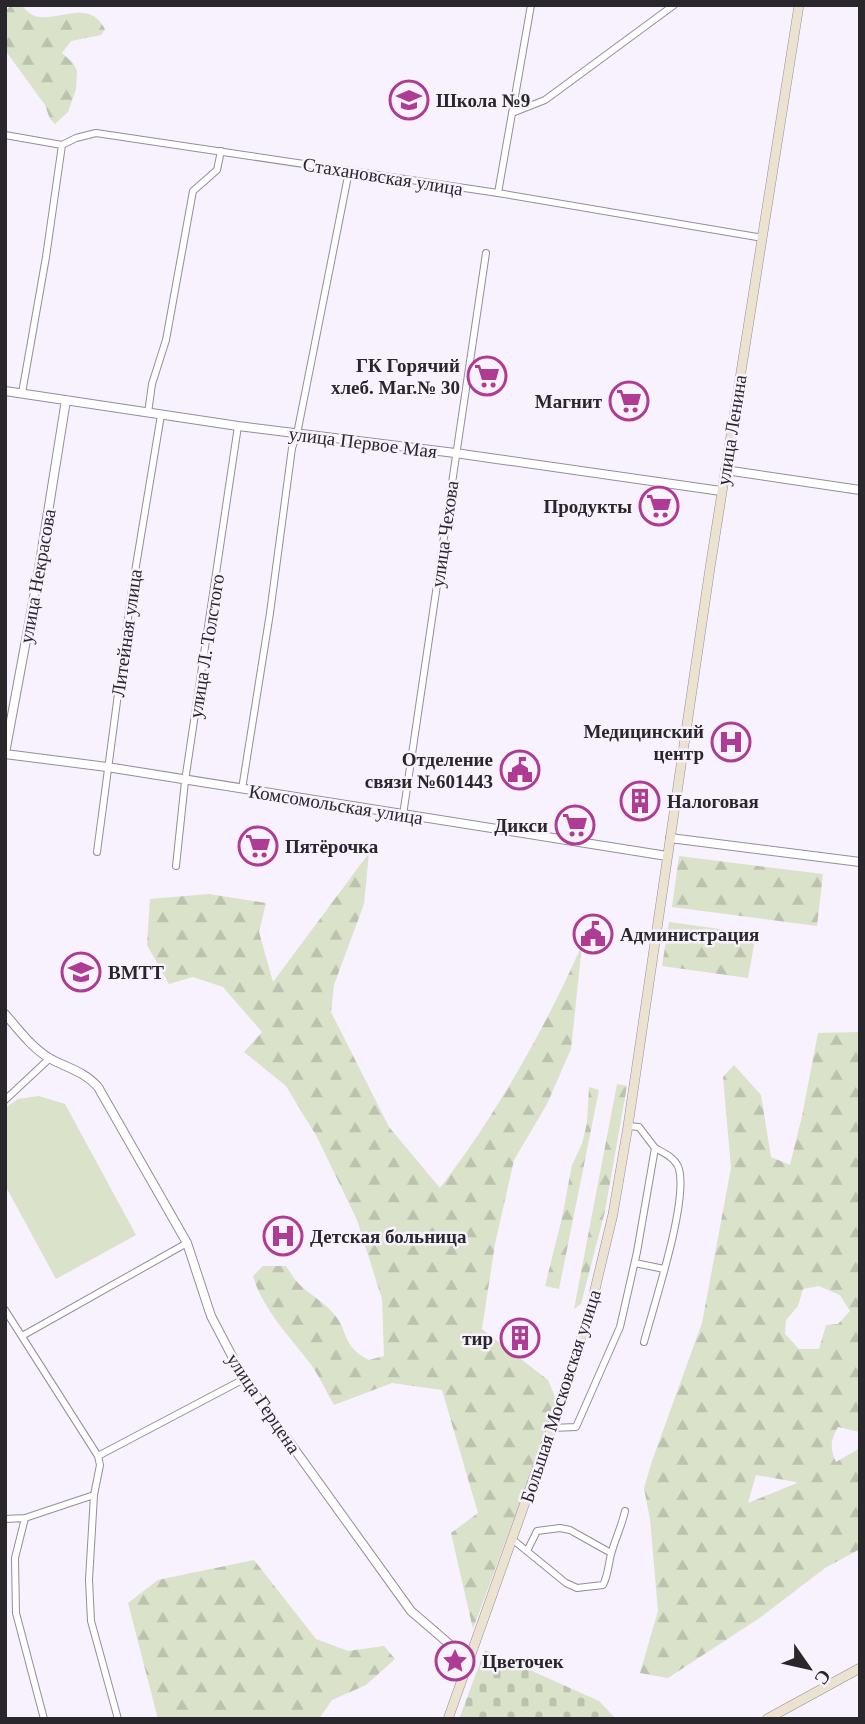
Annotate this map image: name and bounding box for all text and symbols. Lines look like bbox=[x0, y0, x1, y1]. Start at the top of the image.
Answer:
school or university icon: Школа №9 bbox=[388, 79, 430, 121]
place label: Школа №9 bbox=[436, 90, 530, 111]
street label: Стахановская улица bbox=[301, 153, 465, 200]
place label: ГК Горячий хлеб. Маг.№ 30 bbox=[331, 355, 460, 398]
supermarket icon: ГК Горячий хлеб. Маг.№ 30 bbox=[466, 355, 508, 397]
street label: улица Ленина bbox=[712, 373, 751, 487]
supermarket icon: Магнит bbox=[608, 380, 650, 422]
place label: Магнит bbox=[535, 391, 603, 412]
street label: улица Первое Мая bbox=[288, 423, 438, 462]
street label: улица Чехова bbox=[427, 479, 462, 589]
supermarket icon: Продукты bbox=[638, 485, 680, 527]
place label: Продукты bbox=[543, 496, 632, 517]
street label: улица Некрасова bbox=[15, 507, 60, 645]
street label: Литейная улица bbox=[107, 567, 146, 698]
street label: улица Л. Толстого bbox=[185, 572, 228, 720]
place label: Медицинский центр bbox=[583, 721, 704, 764]
hospital icon: Медицинский центр bbox=[710, 721, 752, 763]
place label: Отделение связи №601443 bbox=[365, 749, 493, 792]
public building icon: Отделение связи №601443 bbox=[499, 749, 541, 791]
street label: Комсомольская улица bbox=[247, 780, 425, 829]
building icon: Налоговая bbox=[619, 780, 661, 822]
place label: Налоговая bbox=[667, 791, 759, 812]
supermarket icon: Дикси bbox=[554, 804, 596, 846]
place label: Дикси bbox=[494, 815, 548, 836]
supermarket icon: Пятёрочка bbox=[237, 825, 279, 867]
place label: Пятёрочка bbox=[285, 836, 379, 857]
public building icon: Администрация bbox=[572, 913, 614, 955]
place label: Администрация bbox=[620, 924, 759, 945]
school or university icon: ВМТТ bbox=[60, 951, 102, 993]
place label: ВМТТ bbox=[108, 962, 164, 983]
hospital icon: Детская больница bbox=[262, 1215, 304, 1257]
place label: Детская больница bbox=[310, 1226, 467, 1247]
street label: Большая Московская улица bbox=[516, 1287, 605, 1505]
building icon: тир bbox=[499, 1317, 541, 1359]
place label: тир bbox=[462, 1328, 493, 1349]
street label: улица Герцена bbox=[222, 1349, 305, 1458]
north arrow bbox=[774, 1633, 844, 1703]
place icon: Цветочек bbox=[434, 1640, 476, 1682]
place label: Цветочек bbox=[482, 1651, 564, 1672]
text: С bbox=[810, 1666, 835, 1689]

